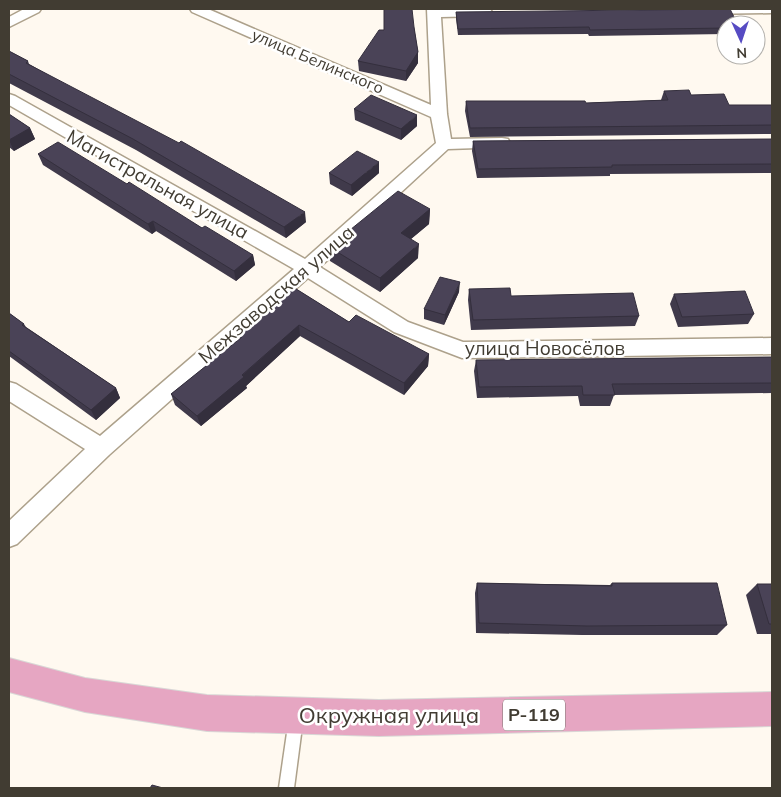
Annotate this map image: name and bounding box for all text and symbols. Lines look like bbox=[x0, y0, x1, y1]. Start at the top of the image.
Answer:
north arrow bbox=[716, 15, 766, 65]
street label: улица Белинского bbox=[249, 24, 387, 98]
text: N bbox=[736, 44, 747, 62]
street label: Магистральная улица bbox=[63, 124, 253, 244]
street label: Межзаводская улица bbox=[193, 220, 359, 368]
street label: улица Новосёлов bbox=[465, 336, 625, 360]
road number: Р-119 bbox=[503, 700, 565, 730]
street label: Окружная улица bbox=[299, 701, 479, 729]

